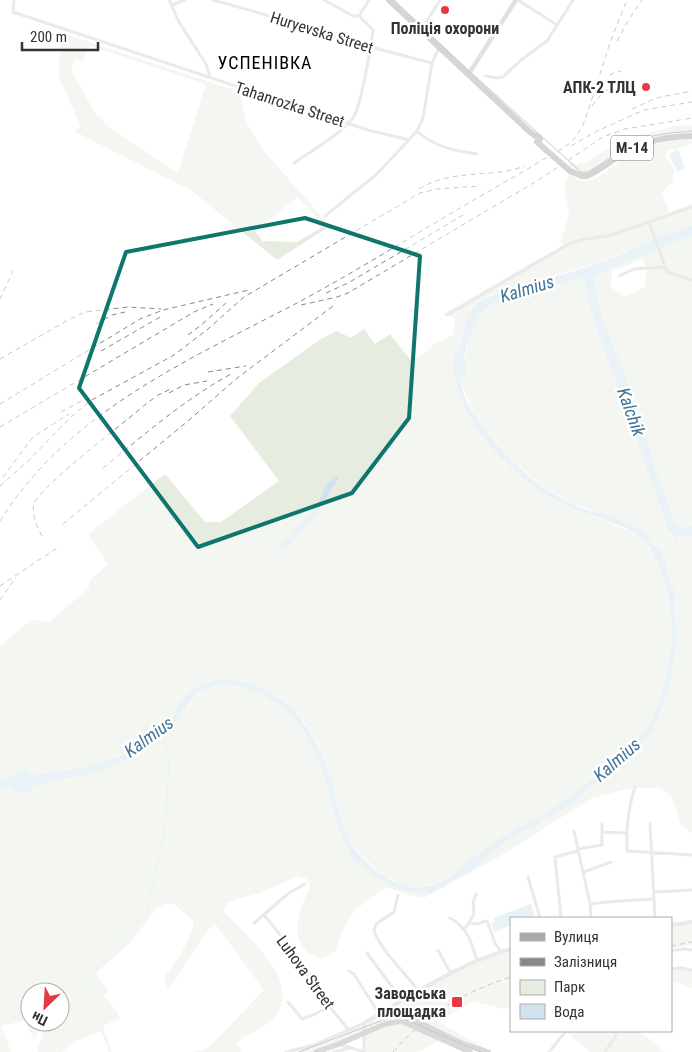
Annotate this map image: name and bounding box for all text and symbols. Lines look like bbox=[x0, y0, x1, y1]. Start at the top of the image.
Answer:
marker: Поліція охорони bbox=[439, 4, 451, 16]
street label: Huryevska Street bbox=[268, 8, 376, 57]
place label: Поліція охорони bbox=[391, 19, 499, 38]
scale bar bbox=[22, 20, 99, 52]
text: 200 m bbox=[30, 28, 67, 46]
district label: УСПЕНІВКА bbox=[218, 52, 312, 73]
street label: Tahanrozka Street bbox=[233, 78, 347, 131]
place label: АПК-2 ТЛЦ bbox=[563, 78, 636, 97]
marker: АПК-2 ТЛЦ bbox=[640, 81, 652, 93]
road number: М-14 bbox=[611, 136, 653, 160]
water label: Kalmius bbox=[497, 270, 556, 307]
water label: Kalchik bbox=[613, 385, 650, 440]
water label: Kalmius bbox=[120, 712, 177, 761]
water label: Kalmius bbox=[589, 733, 645, 786]
legend bbox=[510, 917, 672, 1032]
text: Вулиця bbox=[554, 928, 599, 946]
street label: Luhova Street bbox=[273, 932, 339, 1013]
text: Залізниця bbox=[554, 953, 617, 971]
text: Парк bbox=[554, 978, 585, 996]
north arrow bbox=[20, 982, 70, 1032]
place label: Заводська площадка bbox=[375, 984, 446, 1021]
marker: Заводська площадка bbox=[450, 995, 464, 1009]
text: Вода bbox=[554, 1003, 584, 1021]
text: Пн bbox=[29, 1008, 50, 1029]

